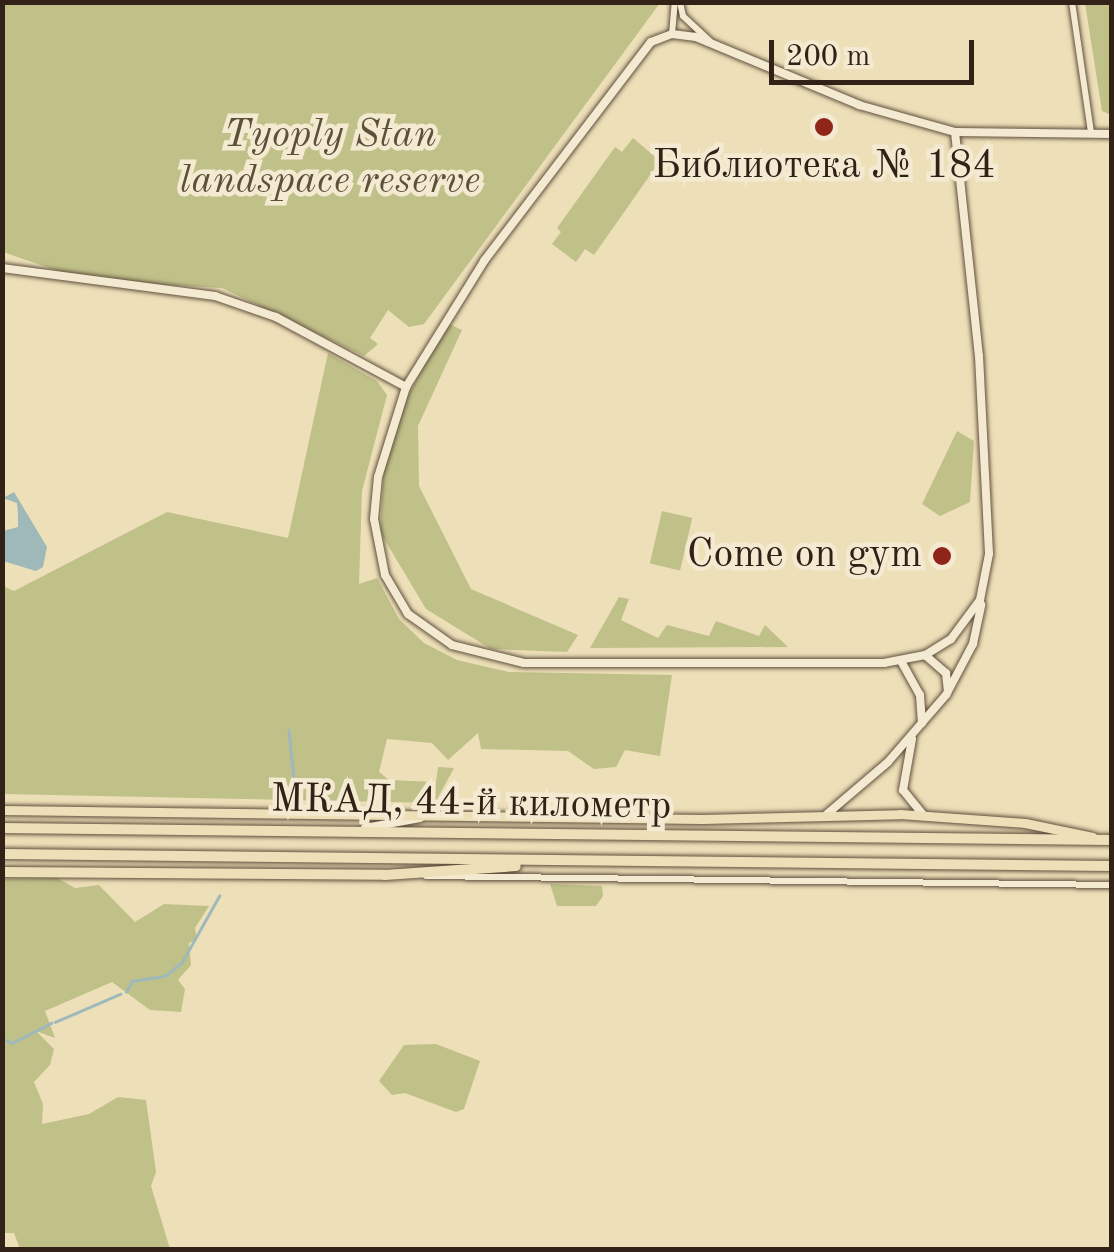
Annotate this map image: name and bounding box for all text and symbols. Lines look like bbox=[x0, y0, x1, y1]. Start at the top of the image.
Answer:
scale bar bbox=[774, 20, 979, 82]
text: 200 m bbox=[786, 42, 870, 72]
park label: Tyoply Stan landspace reserve bbox=[180, 112, 480, 206]
marker: Библиотека № 184 bbox=[813, 116, 835, 138]
place label: Библиотека № 184 bbox=[652, 143, 996, 191]
place label: Come on gym bbox=[687, 532, 922, 580]
marker: Come on gym bbox=[931, 545, 953, 567]
street label: МКАД, 44-й километр bbox=[270, 777, 672, 831]

